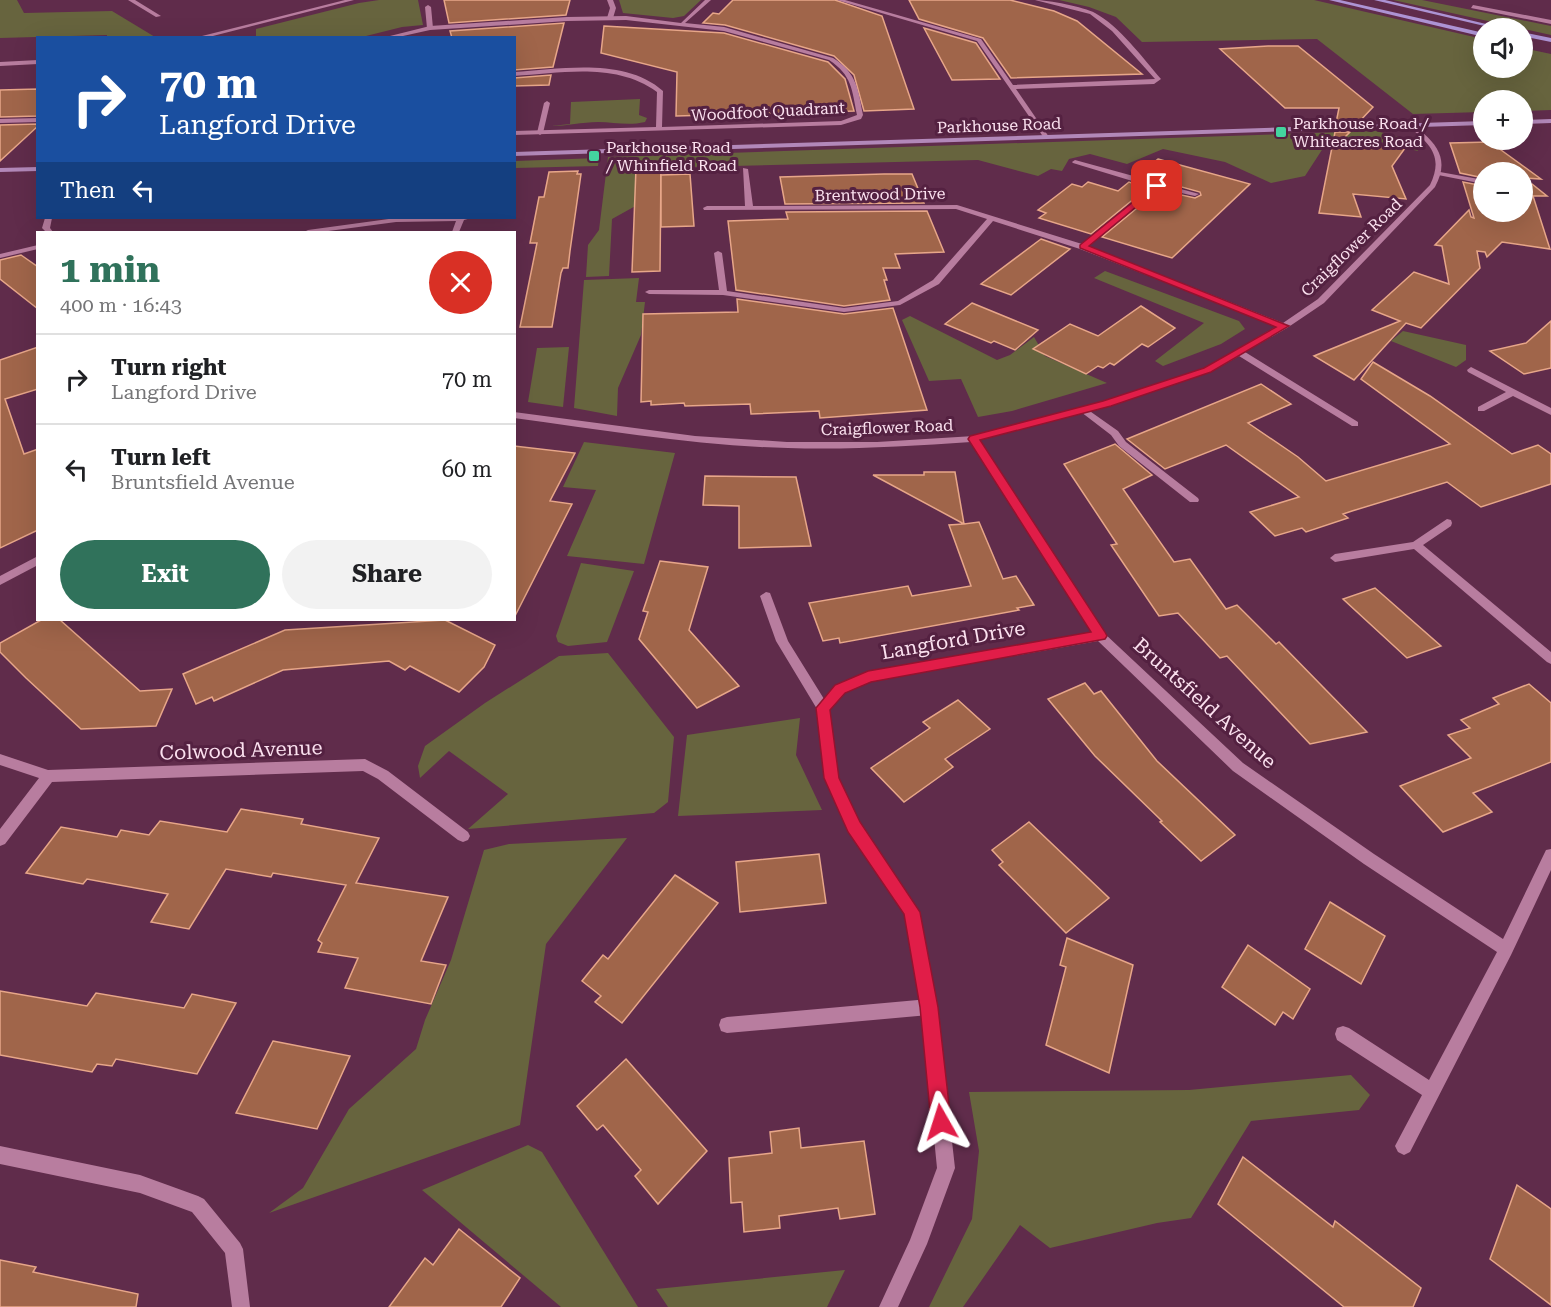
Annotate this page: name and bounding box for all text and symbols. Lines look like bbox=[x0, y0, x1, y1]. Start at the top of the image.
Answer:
map controls bbox=[1473, 18, 1533, 222]
button: sound bbox=[1473, 18, 1533, 78]
text: 70 m bbox=[159, 59, 257, 108]
icon: right bbox=[60, 60, 138, 138]
button: + bbox=[1473, 90, 1533, 150]
street label: Woodfoot Quadrant bbox=[691, 98, 846, 125]
text: Langford Drive bbox=[159, 109, 356, 141]
street label: Parkhouse Road bbox=[936, 114, 1062, 137]
place label: Parkhouse Road / Whiteacres Road bbox=[1293, 114, 1430, 151]
marker: Parkhouse Road / Whiteacres Road bbox=[1274, 125, 1288, 139]
place label: Parkhouse Road / Whinfield Road bbox=[605, 138, 737, 175]
marker: Parkhouse Road / Whinfield Road bbox=[587, 149, 601, 163]
pin bbox=[1131, 160, 1182, 211]
button: − bbox=[1473, 162, 1533, 222]
icon: arrive bbox=[1140, 169, 1173, 202]
icon: left bbox=[127, 174, 160, 207]
text: Then bbox=[60, 178, 115, 203]
street label: Brentwood Drive bbox=[814, 184, 946, 205]
street label: Craigflower Road bbox=[1297, 194, 1406, 300]
text: 1 min bbox=[60, 249, 160, 291]
button: close bbox=[429, 251, 492, 314]
text: 400 m · 16:43 bbox=[60, 293, 182, 317]
text: Turn right bbox=[111, 355, 226, 380]
icon: right bbox=[60, 363, 93, 396]
text: 70 m bbox=[442, 367, 492, 392]
text: Langford Drive bbox=[111, 380, 257, 404]
street label: Craigflower Road bbox=[820, 416, 954, 439]
text: Turn left bbox=[111, 445, 211, 470]
icon: left bbox=[60, 453, 93, 486]
text: 60 m bbox=[442, 457, 492, 482]
text: Bruntsfield Avenue bbox=[111, 470, 295, 494]
button: Exit bbox=[60, 540, 270, 609]
button: Share bbox=[282, 540, 492, 609]
street label: Langford Drive bbox=[879, 616, 1027, 664]
street label: Bruntsfield Avenue bbox=[1129, 633, 1281, 773]
street label: Colwood Avenue bbox=[159, 735, 323, 765]
position arrow bbox=[909, 1090, 973, 1154]

